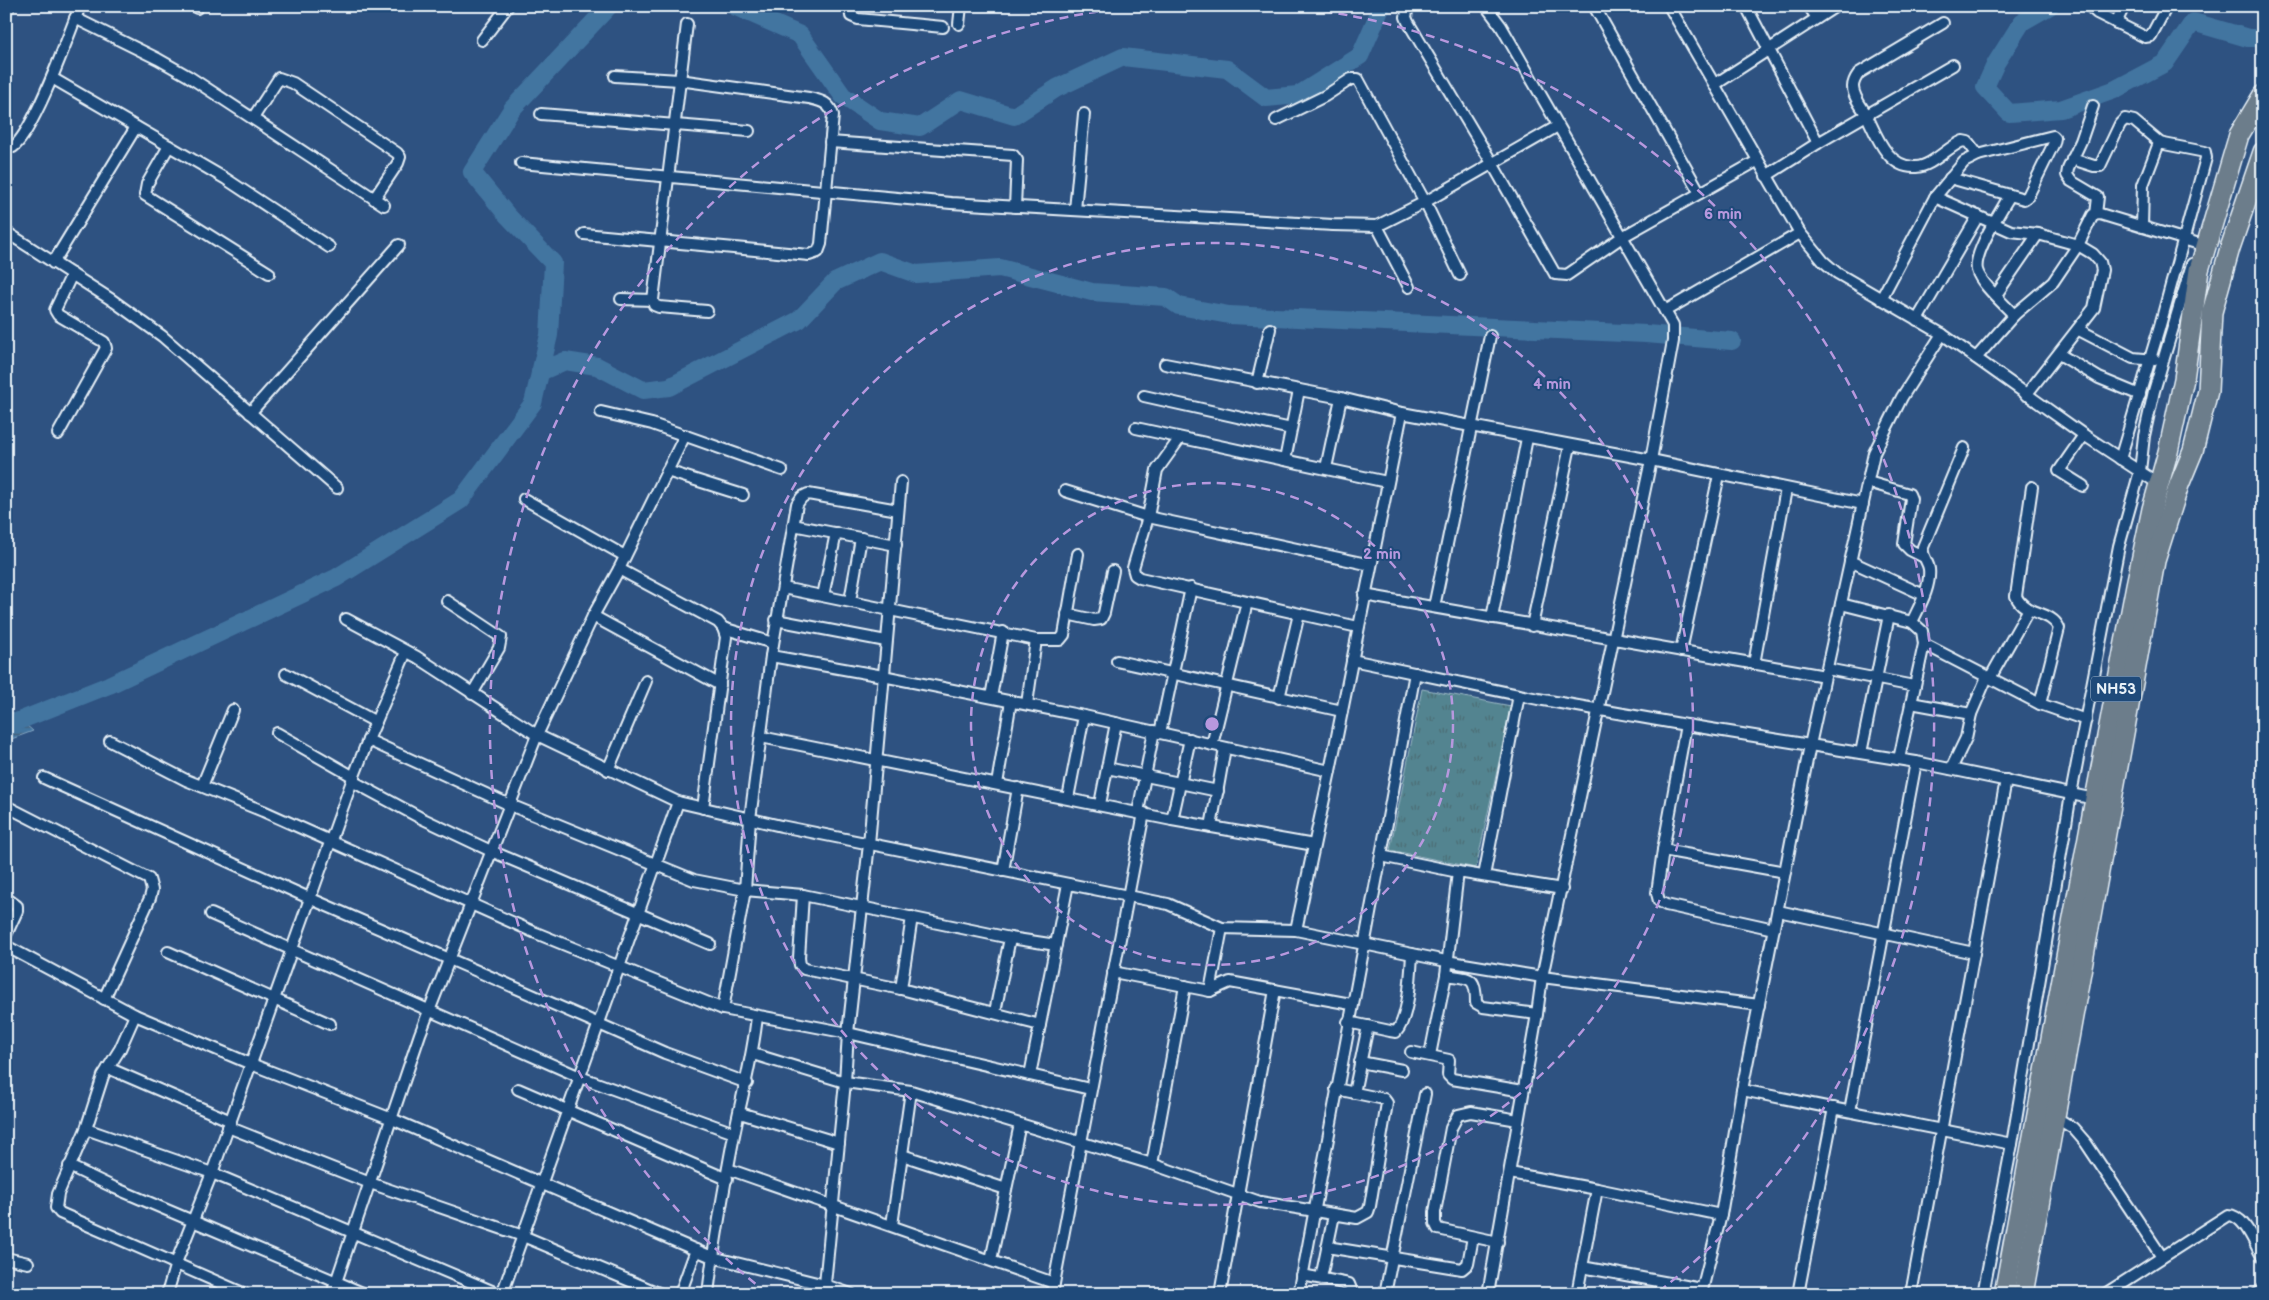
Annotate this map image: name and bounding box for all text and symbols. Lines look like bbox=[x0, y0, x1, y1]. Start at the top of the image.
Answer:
text: 6 min bbox=[1704, 205, 1742, 224]
text: 4 min bbox=[1533, 375, 1571, 394]
text: 2 min bbox=[1363, 545, 1401, 564]
road number: NH53 bbox=[2091, 676, 2141, 702]
centre of rings bbox=[1203, 715, 1221, 733]

